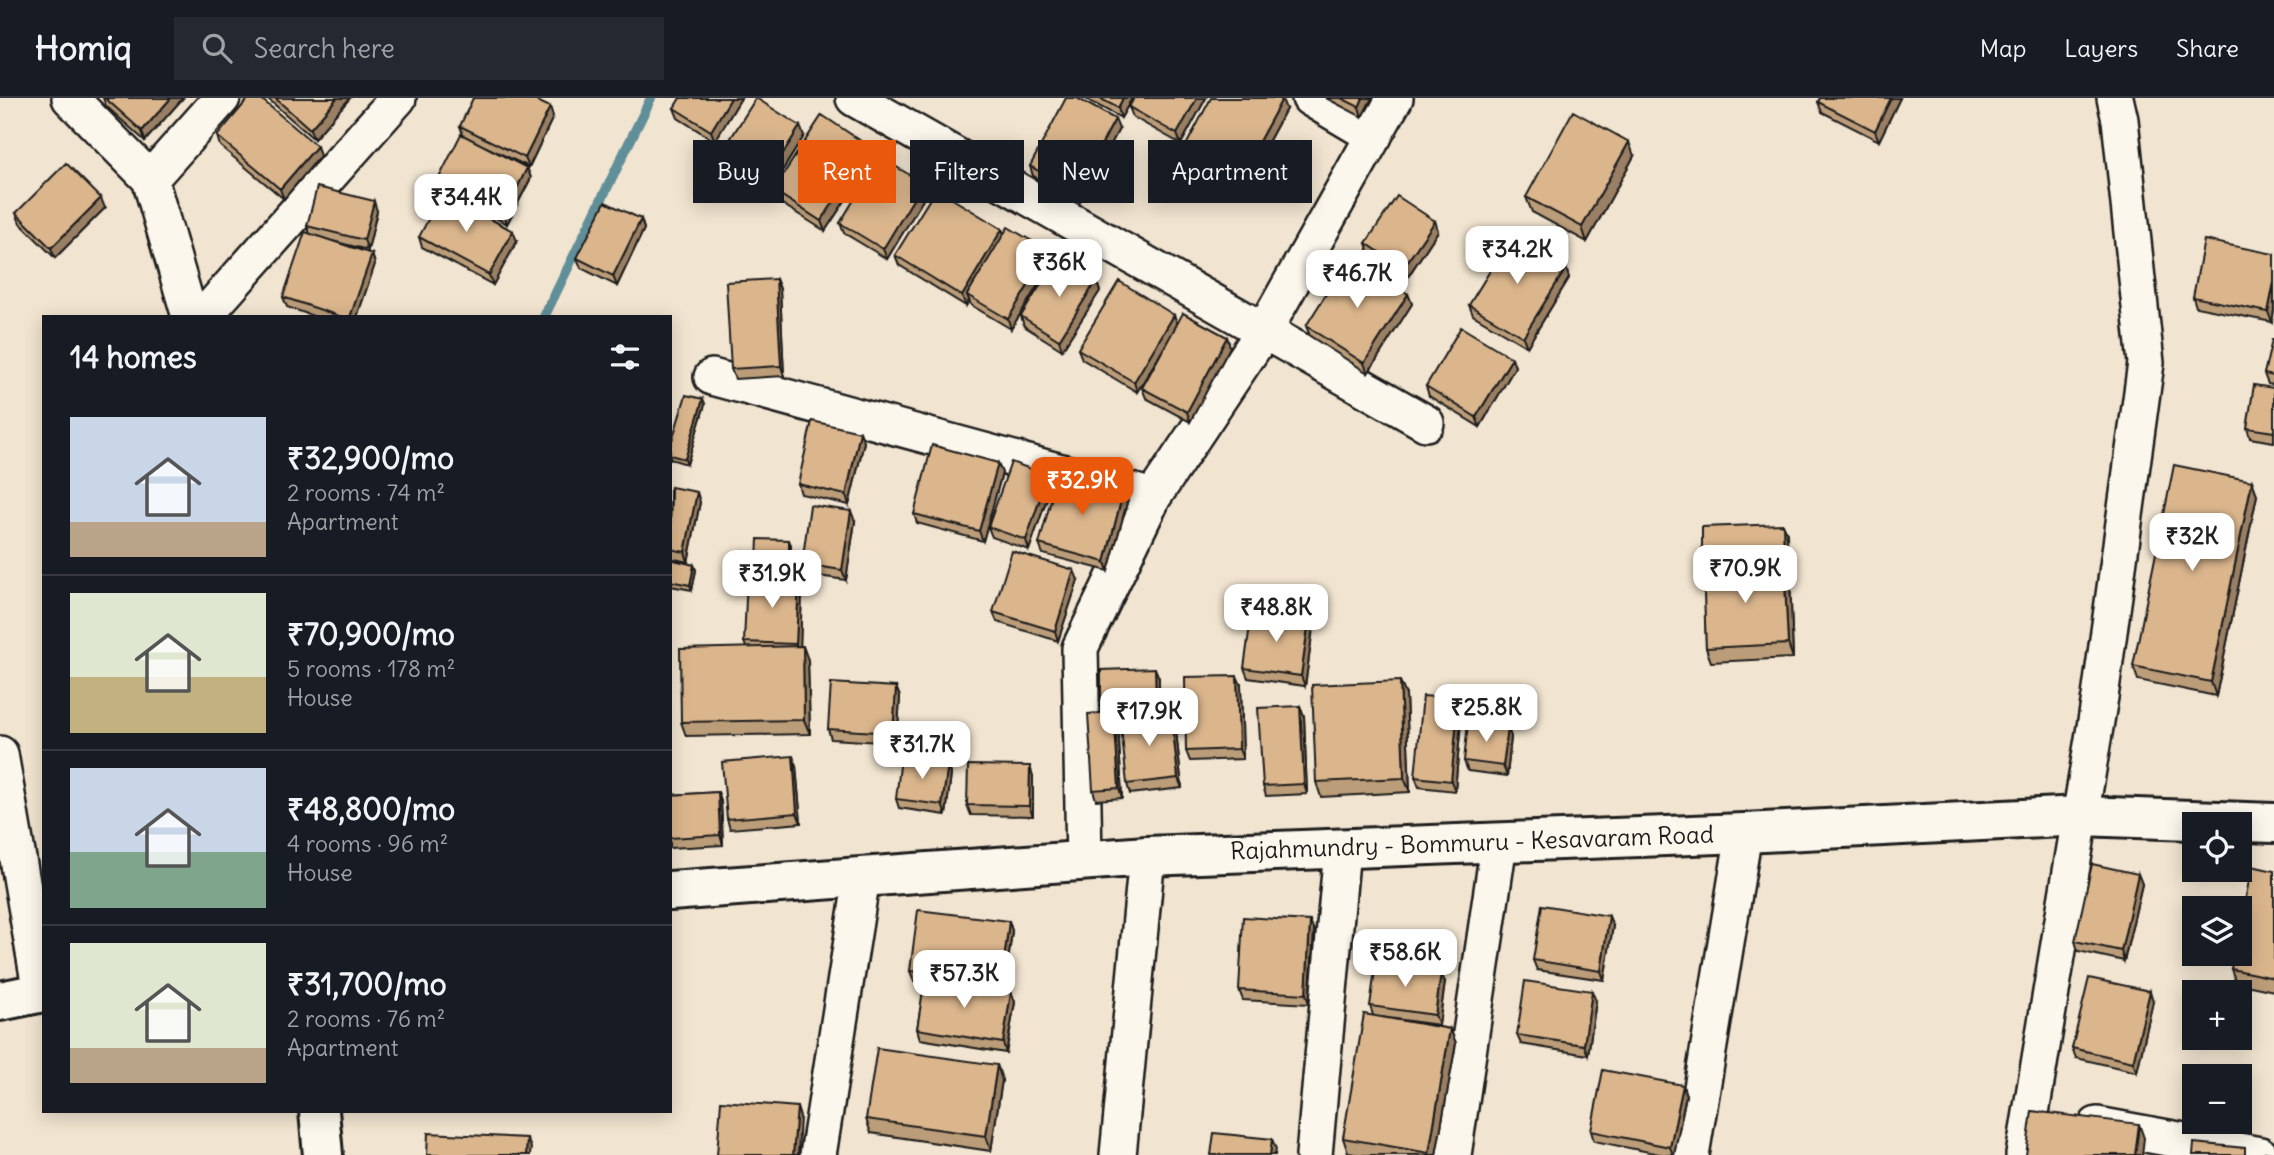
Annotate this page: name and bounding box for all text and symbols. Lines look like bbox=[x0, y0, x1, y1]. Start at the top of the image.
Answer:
search box bbox=[174, 17, 664, 80]
text: Homiq bbox=[35, 27, 132, 69]
icon: search bbox=[198, 29, 236, 67]
text: Search here bbox=[254, 32, 395, 65]
text: Map bbox=[1980, 33, 2026, 63]
text: Layers bbox=[2064, 33, 2138, 63]
text: Share bbox=[2176, 33, 2239, 63]
chip: Buy bbox=[693, 140, 784, 203]
chip: Rent bbox=[798, 140, 896, 203]
chip: Filters bbox=[910, 140, 1024, 203]
chip: New bbox=[1038, 140, 1134, 203]
chip: Apartment bbox=[1148, 140, 1312, 203]
pin: ₹34.4K bbox=[409, 174, 523, 234]
text: ₹34.4K bbox=[430, 182, 502, 211]
pin: ₹34.2K bbox=[1460, 226, 1574, 286]
text: ₹34.2K bbox=[1481, 234, 1553, 263]
pin: ₹36K bbox=[1018, 240, 1100, 299]
text: ₹36K bbox=[1032, 247, 1086, 276]
pin: ₹46.7K bbox=[1300, 250, 1414, 310]
text: ₹46.7K bbox=[1322, 258, 1392, 287]
text: 14 homes bbox=[70, 338, 197, 376]
icon: filters bbox=[606, 338, 644, 376]
text: ₹32,900/mo bbox=[287, 439, 454, 477]
icon: home bbox=[126, 445, 210, 529]
pin: ₹32.9K bbox=[1025, 458, 1139, 517]
text: ₹32.9K bbox=[1046, 465, 1118, 494]
text: 2 rooms · 74 m² bbox=[287, 478, 445, 507]
text: Apartment bbox=[287, 507, 399, 536]
pin: ₹32K bbox=[2151, 514, 2233, 573]
text: ₹32K bbox=[2165, 521, 2219, 550]
pin: ₹70.9K bbox=[1688, 546, 1802, 605]
pin: ₹31.9K bbox=[715, 550, 829, 610]
text: ₹70.9K bbox=[1709, 553, 1781, 582]
text: ₹31.9K bbox=[738, 558, 806, 587]
pin: ₹48.8K bbox=[1219, 584, 1333, 644]
text: ₹48.8K bbox=[1240, 592, 1312, 621]
text: ₹70,900/mo bbox=[287, 615, 455, 653]
icon: home bbox=[126, 621, 210, 705]
text: 5 rooms · 178 m² bbox=[287, 654, 455, 683]
text: House bbox=[287, 683, 353, 712]
pin: ₹25.8K bbox=[1429, 684, 1543, 744]
pin: ₹17.9K bbox=[1092, 688, 1206, 748]
text: ₹25.8K bbox=[1450, 692, 1522, 721]
text: ₹17.9K bbox=[1116, 696, 1182, 725]
pin: ₹31.7K bbox=[865, 722, 979, 781]
text: ₹31.7K bbox=[889, 729, 955, 758]
text: ₹48,800/mo bbox=[287, 790, 455, 828]
icon: home bbox=[126, 796, 210, 880]
map controls bbox=[2182, 812, 2252, 1134]
button: locate bbox=[2182, 812, 2252, 882]
street label: Rajahmundry - Bommuru - Kesavaram Road bbox=[1230, 819, 1714, 865]
text: 4 rooms · 96 m² bbox=[287, 829, 448, 858]
text: House bbox=[287, 858, 353, 887]
button: layers bbox=[2182, 896, 2252, 966]
pin: ₹58.6K bbox=[1348, 930, 1462, 989]
text: ₹58.6K bbox=[1369, 937, 1441, 966]
pin: ₹57.3K bbox=[907, 950, 1021, 1010]
text: ₹57.3K bbox=[929, 958, 999, 987]
text: ₹31,700/mo bbox=[287, 965, 447, 1003]
icon: home bbox=[126, 971, 210, 1055]
button: + bbox=[2182, 980, 2252, 1050]
text: 2 rooms · 76 m² bbox=[287, 1004, 445, 1033]
text: Apartment bbox=[287, 1033, 399, 1062]
button: − bbox=[2182, 1064, 2252, 1134]

